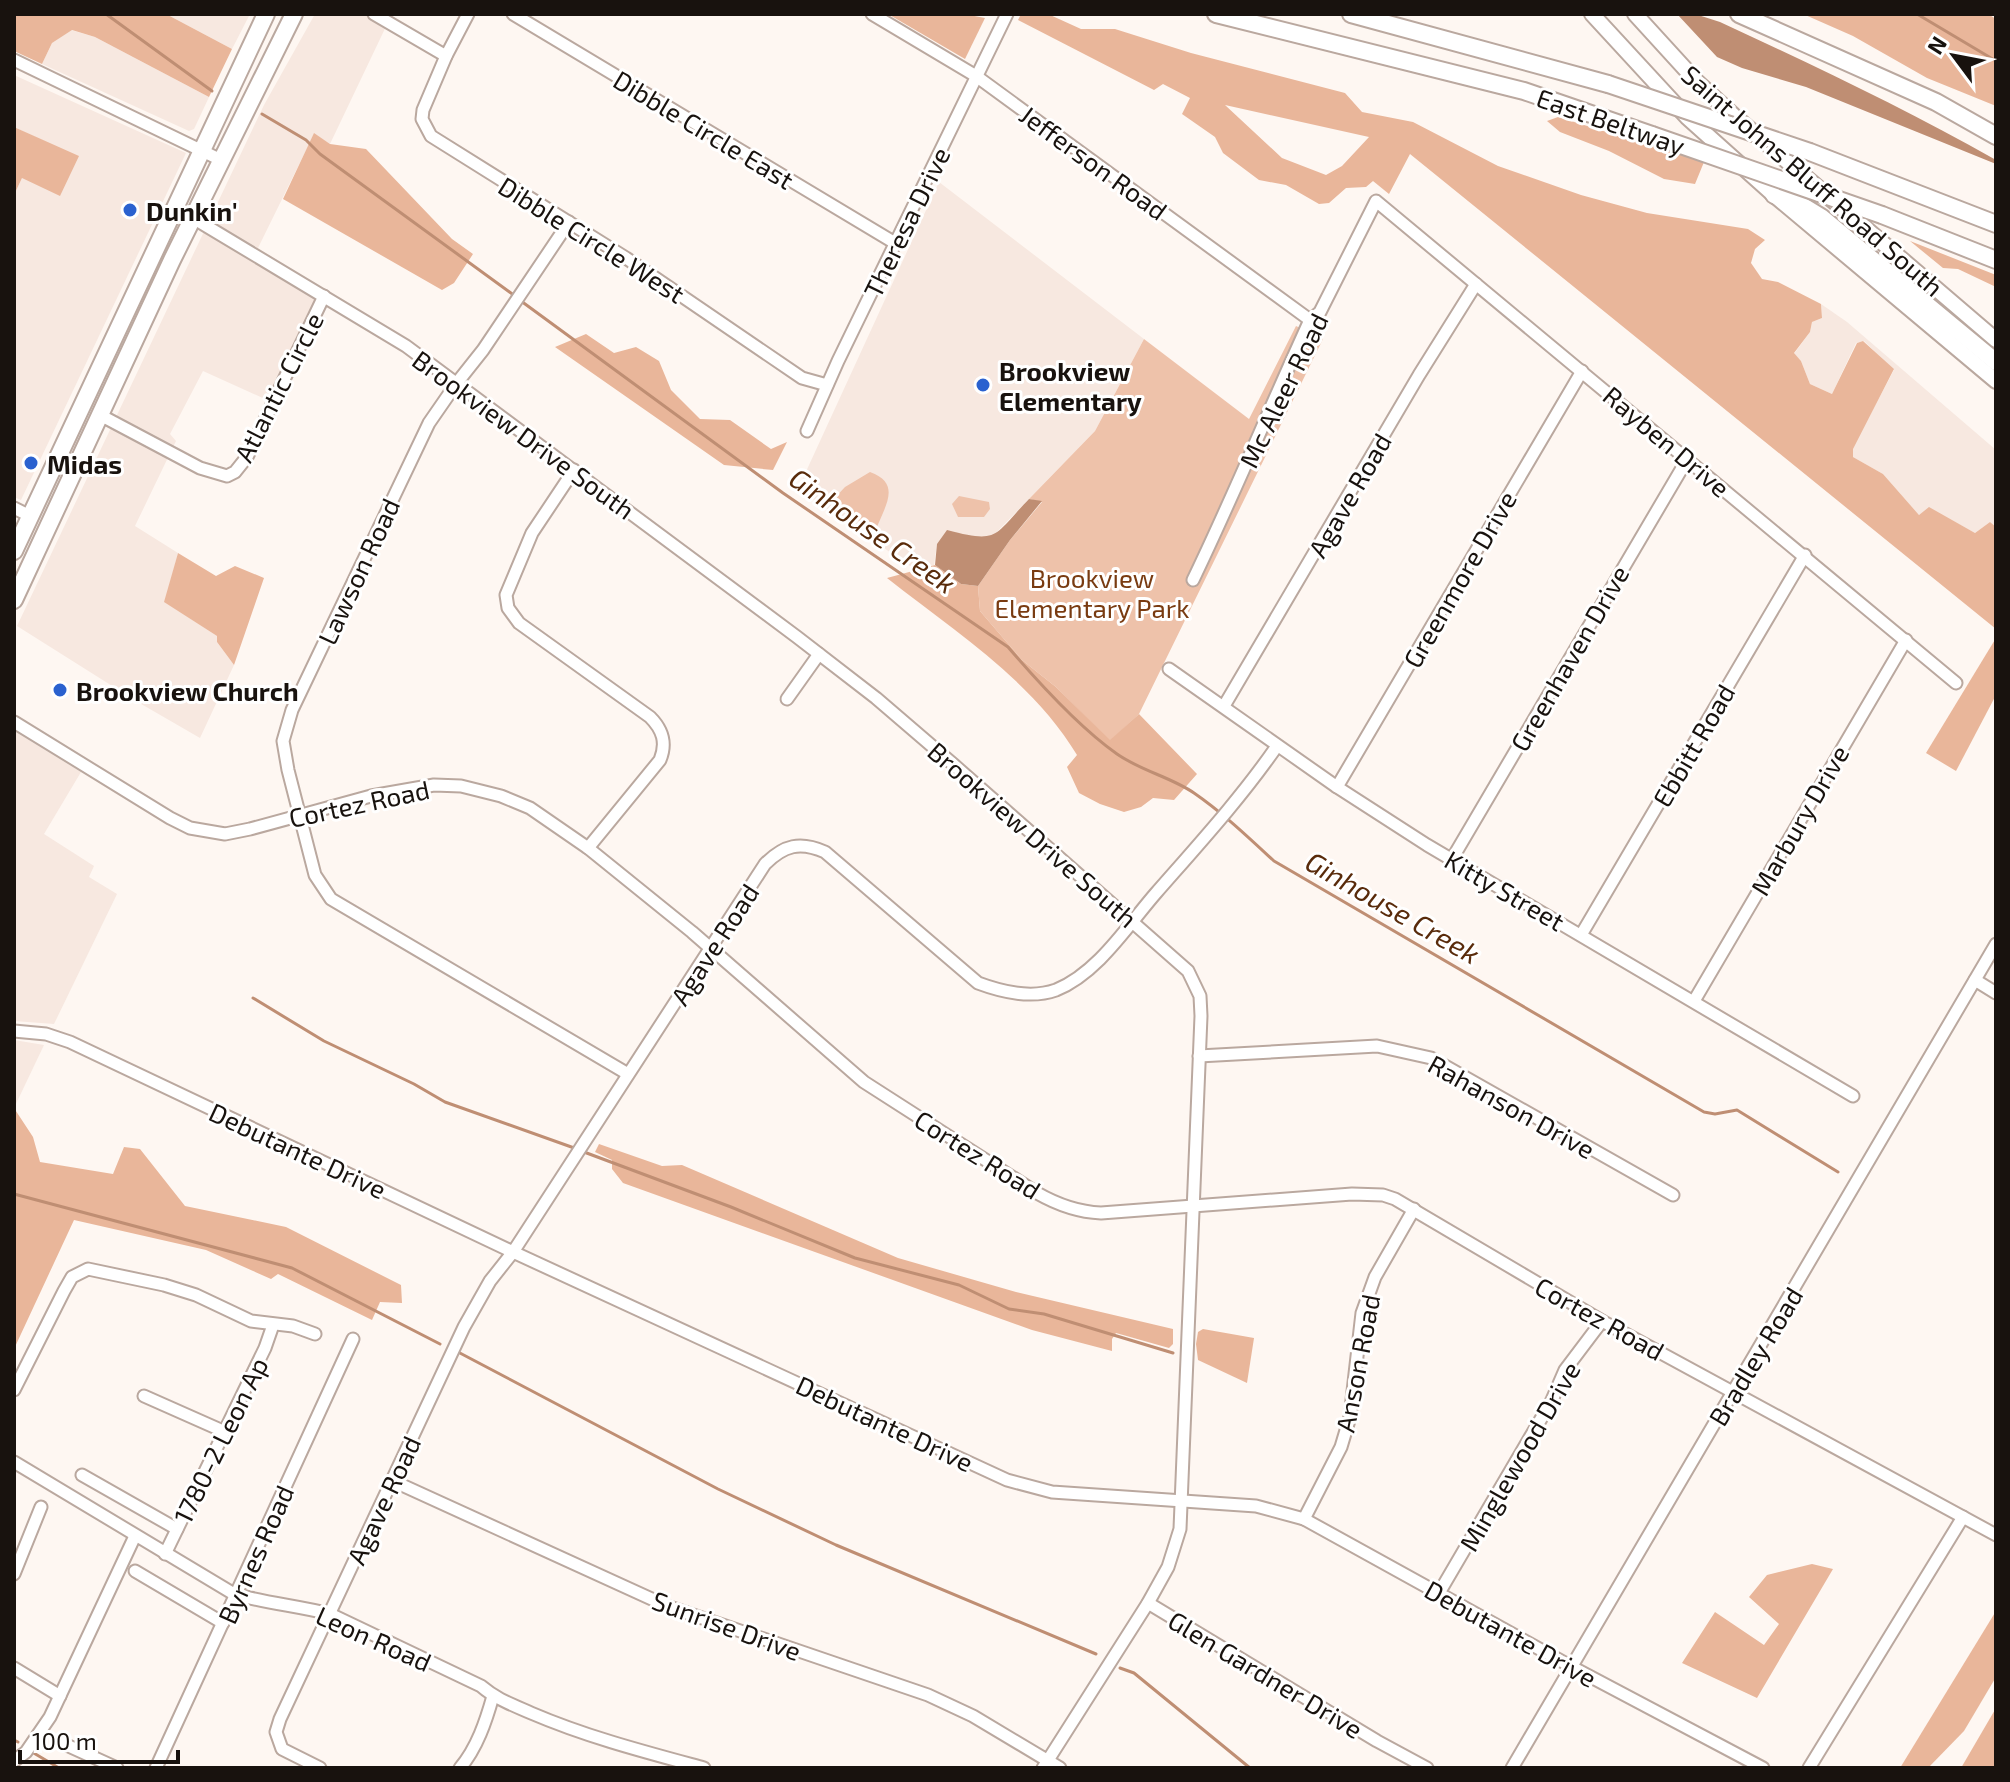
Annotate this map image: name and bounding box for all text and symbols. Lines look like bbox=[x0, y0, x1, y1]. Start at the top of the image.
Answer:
north arrow bbox=[1914, 16, 1994, 96]
text: N bbox=[1921, 31, 1951, 58]
street label: Saint Johns Bluff Road South bbox=[1676, 58, 1950, 302]
street label: Dibble Circle East bbox=[608, 63, 800, 195]
street label: East Beltway bbox=[1533, 81, 1689, 161]
street label: Jefferson Road bbox=[1014, 98, 1174, 226]
street label: Theresa Drive bbox=[856, 142, 956, 302]
street label: Dibble Circle West bbox=[493, 169, 691, 309]
place label: Dunkin' bbox=[146, 195, 237, 226]
marker: Dunkin' bbox=[121, 201, 139, 219]
street label: Atlantic Circle bbox=[227, 307, 329, 467]
street label: Mc Aleer Road bbox=[1232, 308, 1334, 472]
street label: Brookview Drive South bbox=[407, 343, 641, 525]
place label: Brookview Elementary bbox=[999, 355, 1142, 417]
marker: Brookview Elementary bbox=[974, 376, 992, 394]
street label: Rayben Drive bbox=[1597, 379, 1737, 503]
street label: Agave Road bbox=[1301, 427, 1397, 563]
place label: Midas bbox=[47, 448, 122, 479]
marker: Midas bbox=[22, 454, 40, 472]
water label: Ginhouse Creek bbox=[783, 460, 963, 600]
street label: Greenmore Drive bbox=[1396, 485, 1522, 673]
street label: Lawson Road bbox=[311, 493, 405, 649]
street label: Greenhaven Drive bbox=[1503, 560, 1635, 756]
park label: Brookview Elementary Park bbox=[995, 562, 1189, 623]
place label: Brookview Church bbox=[76, 675, 299, 706]
street label: Ebbitt Road bbox=[1646, 678, 1740, 812]
marker: Brookview Church bbox=[51, 681, 69, 699]
street label: Brookview Drive South bbox=[922, 735, 1144, 933]
street label: Marbury Drive bbox=[1744, 739, 1854, 901]
street label: Cortez Road bbox=[286, 773, 432, 833]
water label: Ginhouse Creek bbox=[1300, 843, 1486, 971]
street label: Kitty Street bbox=[1440, 843, 1570, 937]
street label: Agave Road bbox=[663, 878, 765, 1010]
street label: Rahanson Drive bbox=[1423, 1047, 1601, 1165]
street label: Debutante Drive bbox=[205, 1095, 391, 1205]
street label: Cortez Road bbox=[909, 1103, 1047, 1205]
street label: Cortez Road bbox=[1530, 1270, 1670, 1366]
street label: Bradley Road bbox=[1701, 1281, 1809, 1431]
street label: Anson Road bbox=[1328, 1291, 1386, 1435]
street label: 1780-2 Leon Ap bbox=[166, 1352, 274, 1528]
street label: Minglewood Drive bbox=[1452, 1356, 1586, 1556]
street label: Debutante Drive bbox=[792, 1368, 978, 1478]
street label: Agave Road bbox=[340, 1431, 426, 1569]
street label: Byrnes Road bbox=[211, 1480, 299, 1628]
street label: Debutante Drive bbox=[1420, 1573, 1602, 1693]
street label: Sunrise Drive bbox=[648, 1584, 806, 1666]
street label: Leon Road bbox=[312, 1599, 436, 1677]
street label: Glen Gardner Drive bbox=[1163, 1604, 1369, 1744]
scale bar bbox=[20, 1714, 178, 1764]
text: 100 m bbox=[32, 1726, 97, 1755]

